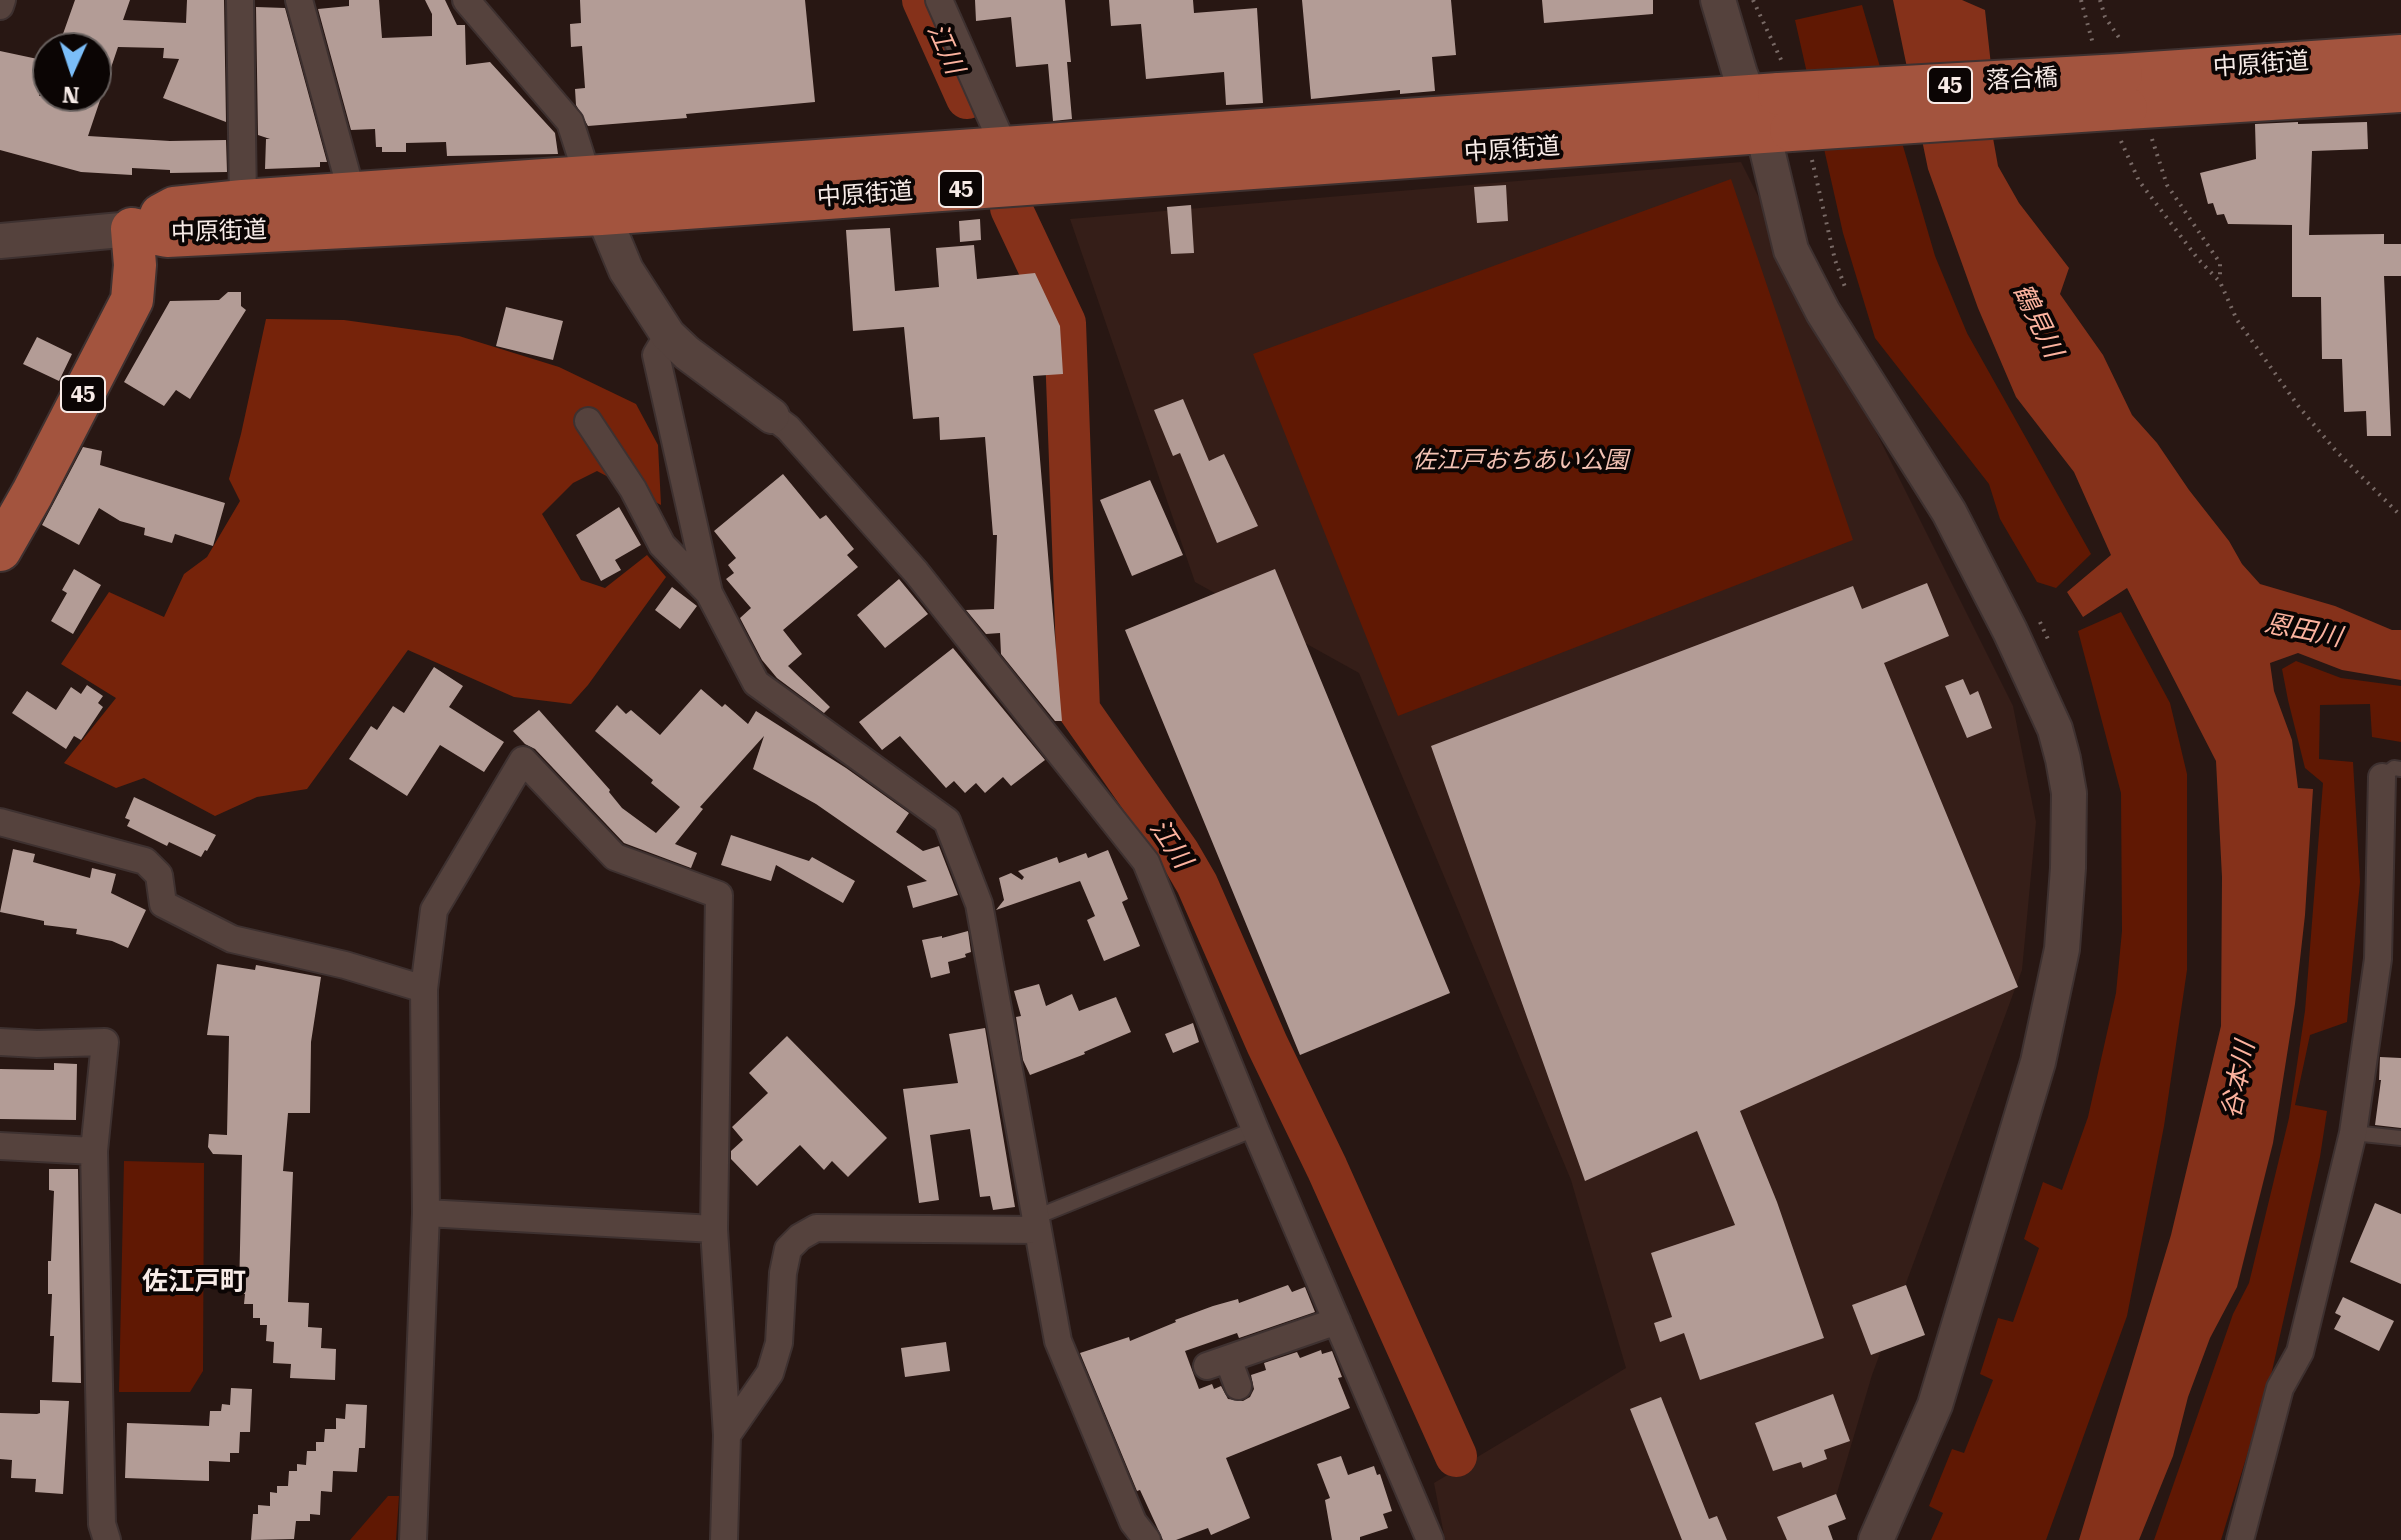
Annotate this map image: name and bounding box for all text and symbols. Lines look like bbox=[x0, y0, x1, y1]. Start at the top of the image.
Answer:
water label: 江川 bbox=[920, 19, 970, 79]
north arrow bbox=[32, 32, 112, 112]
street label: 中原街道 bbox=[2212, 47, 2310, 83]
street label: 落合橋 bbox=[1985, 64, 2059, 96]
road number: 45 bbox=[1928, 67, 1972, 103]
text: N bbox=[62, 82, 80, 107]
street label: 中原街道 bbox=[1463, 132, 1561, 168]
road number: 45 bbox=[939, 171, 983, 207]
street label: 中原街道 bbox=[816, 177, 914, 213]
street label: 中原街道 bbox=[171, 216, 267, 248]
water label: 鶴見川 bbox=[2006, 279, 2068, 363]
road number: 45 bbox=[61, 376, 105, 412]
park label: 佐江戸おちあい公園 bbox=[1412, 447, 1628, 475]
water label: 恩田川 bbox=[2262, 608, 2344, 654]
water label: 江川 bbox=[1143, 814, 1197, 874]
water label: 谷本川 bbox=[2216, 1039, 2262, 1121]
district label: 佐江戸町 bbox=[142, 1266, 246, 1298]

